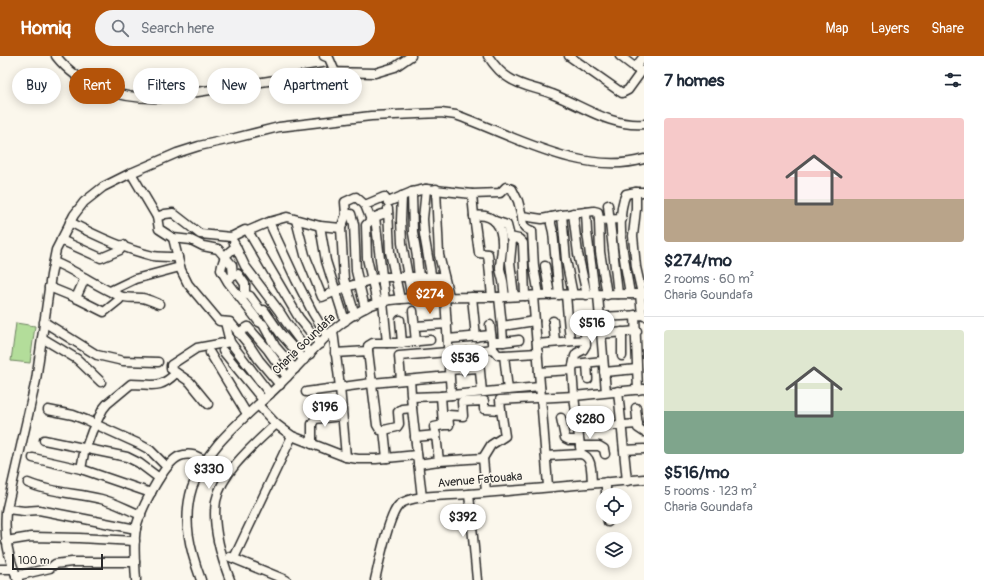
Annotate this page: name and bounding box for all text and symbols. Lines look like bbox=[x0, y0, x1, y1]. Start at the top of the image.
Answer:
search box bbox=[95, 10, 375, 46]
text: Homiq bbox=[20, 16, 71, 40]
icon: search bbox=[109, 17, 131, 39]
text: Search here bbox=[141, 19, 214, 38]
text: Map bbox=[826, 20, 849, 37]
text: Layers bbox=[871, 20, 909, 37]
text: Share bbox=[931, 20, 964, 37]
chip: Buy bbox=[12, 68, 61, 104]
chip: Rent bbox=[69, 68, 125, 104]
chip: Filters bbox=[133, 68, 199, 104]
chip: New bbox=[207, 68, 261, 104]
chip: Apartment bbox=[269, 68, 362, 104]
icon: filters bbox=[942, 69, 964, 91]
text: 7 homes bbox=[664, 70, 724, 91]
icon: home bbox=[778, 144, 850, 216]
text: $274/mo bbox=[664, 250, 732, 271]
text: 2 rooms · 60 m² bbox=[664, 271, 754, 287]
pin: $274 bbox=[406, 281, 454, 315]
text: $274 bbox=[416, 286, 444, 302]
text: Charia Goundafa bbox=[664, 287, 753, 303]
street label: Charia Goundafa bbox=[269, 310, 339, 378]
pin: $516 bbox=[568, 310, 616, 344]
text: $516 bbox=[579, 315, 605, 331]
pin: $536 bbox=[441, 345, 489, 379]
text: $536 bbox=[451, 350, 479, 366]
icon: home bbox=[778, 356, 850, 428]
pin: $196 bbox=[301, 394, 349, 428]
text: $196 bbox=[312, 399, 338, 415]
pin: $280 bbox=[566, 406, 614, 440]
text: $280 bbox=[575, 411, 605, 427]
pin: $330 bbox=[185, 456, 233, 490]
text: $330 bbox=[194, 461, 224, 477]
text: $516/mo bbox=[664, 462, 729, 483]
street label: Avenue Fatouaka bbox=[437, 469, 523, 491]
text: 5 rooms · 123 m² bbox=[664, 483, 757, 499]
map controls bbox=[596, 488, 632, 568]
button: locate bbox=[596, 488, 632, 524]
text: Charia Goundafa bbox=[664, 499, 753, 515]
pin: $392 bbox=[439, 504, 487, 538]
text: $392 bbox=[449, 509, 477, 525]
button: layers bbox=[596, 532, 632, 568]
scale bar bbox=[12, 552, 103, 571]
text: 100 m bbox=[18, 554, 49, 567]

